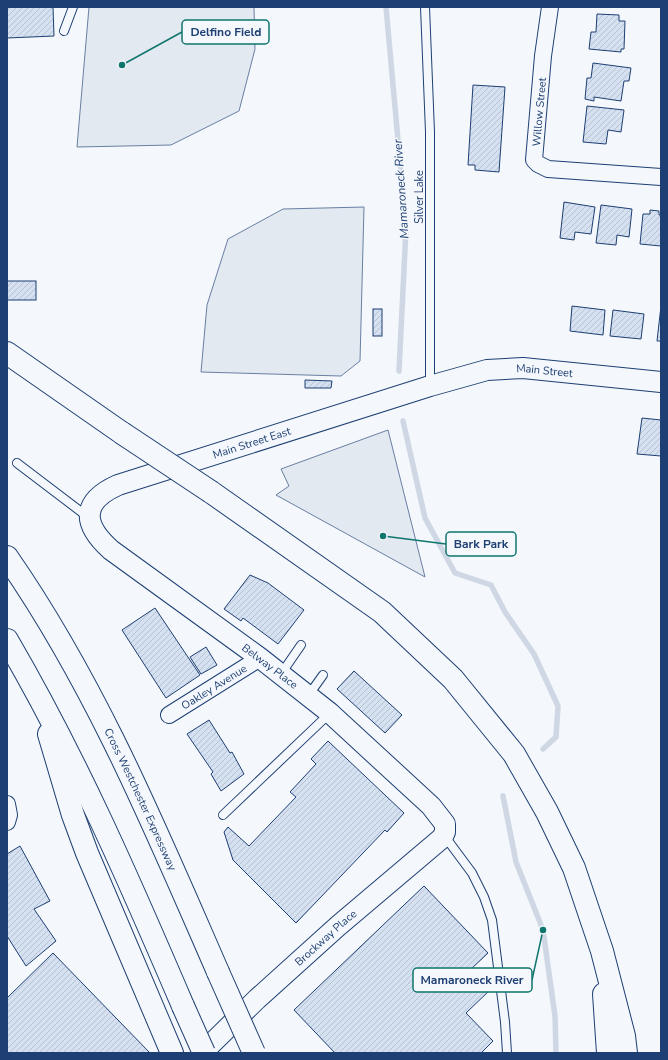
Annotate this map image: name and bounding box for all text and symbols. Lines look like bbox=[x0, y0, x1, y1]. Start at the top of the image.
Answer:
callout: Delfino Field bbox=[182, 20, 269, 44]
text: Delfino Field bbox=[190, 24, 262, 40]
street label: Willow Street bbox=[529, 77, 550, 147]
water label: Mamaroneck River bbox=[389, 138, 412, 239]
street label: Silver Lake bbox=[412, 170, 427, 224]
street label: Main Street bbox=[516, 361, 574, 381]
street label: Main Street East bbox=[211, 424, 293, 462]
callout: Bark Park bbox=[446, 532, 516, 556]
text: Bark Park bbox=[454, 536, 509, 552]
street label: Belway Place bbox=[239, 640, 301, 693]
street label: Oakley Avenue bbox=[179, 661, 250, 713]
street label: Cross Westchester Expressway bbox=[100, 726, 180, 873]
street label: Brockway Place bbox=[292, 906, 360, 970]
callout: Mamaroneck River bbox=[413, 968, 532, 992]
text: Mamaroneck River bbox=[420, 972, 524, 988]

